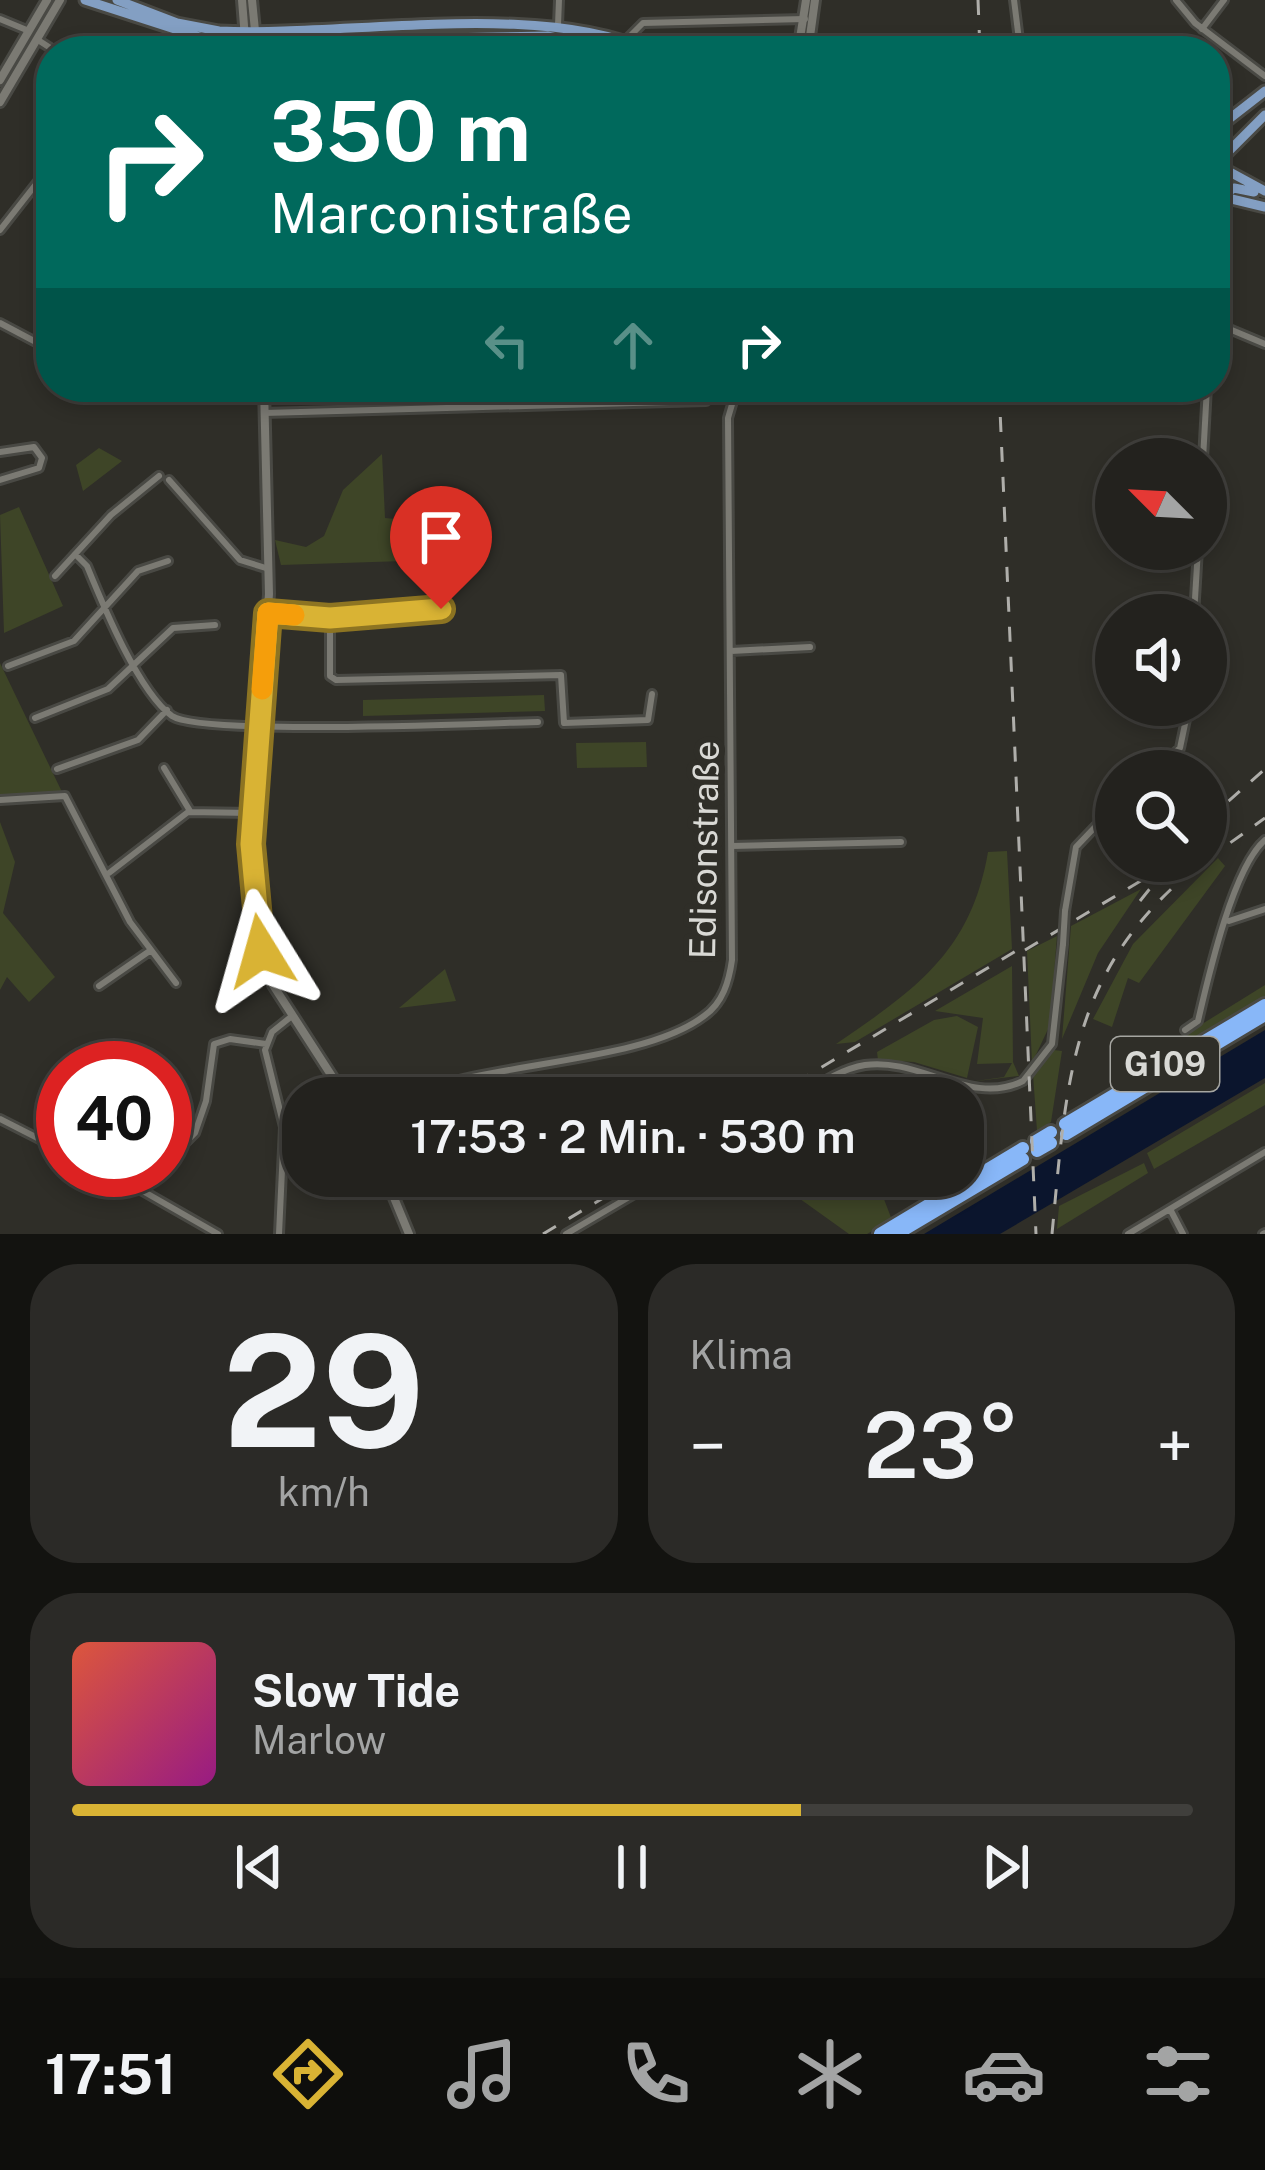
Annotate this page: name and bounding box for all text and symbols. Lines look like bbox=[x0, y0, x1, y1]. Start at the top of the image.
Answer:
text: 350 m bbox=[270, 81, 531, 180]
icon: right bbox=[72, 84, 228, 240]
text: Marconistraße bbox=[270, 182, 633, 245]
icon: left bbox=[474, 312, 540, 378]
icon: ahead bbox=[600, 312, 666, 378]
icon: right bbox=[726, 312, 792, 378]
north arrow bbox=[1095, 438, 1227, 570]
map controls bbox=[1095, 438, 1227, 882]
pin bbox=[390, 486, 492, 609]
icon: arrive bbox=[408, 504, 474, 570]
button: sound bbox=[1095, 594, 1227, 726]
street label: Edisonstraße bbox=[681, 740, 727, 960]
button: search bbox=[1095, 750, 1227, 882]
position arrow bbox=[198, 888, 324, 1014]
road number: G109 bbox=[1111, 1037, 1219, 1091]
speed limit sign: 40 bbox=[36, 1041, 192, 1197]
text: 17:53 · 2 Min. · 530 m bbox=[410, 1110, 856, 1163]
text: 29 bbox=[223, 1299, 425, 1482]
text: Klima bbox=[690, 1332, 793, 1378]
text: 23° bbox=[863, 1392, 1019, 1498]
text: − bbox=[690, 1407, 726, 1485]
text: + bbox=[1156, 1407, 1193, 1485]
text: km/h bbox=[278, 1469, 370, 1515]
text: Slow Tide bbox=[252, 1664, 460, 1717]
text: Marlow bbox=[252, 1717, 386, 1763]
icon: previous bbox=[226, 1834, 292, 1900]
icon: pause bbox=[599, 1834, 665, 1900]
icon: next bbox=[973, 1834, 1039, 1900]
icon: directions bbox=[266, 2032, 350, 2116]
icon: music bbox=[440, 2032, 524, 2116]
icon: phone bbox=[614, 2032, 698, 2116]
icon: climate bbox=[788, 2032, 872, 2116]
icon: car bbox=[962, 2032, 1046, 2116]
icon: filters bbox=[1136, 2032, 1220, 2116]
text: 17:51 bbox=[45, 2043, 176, 2106]

